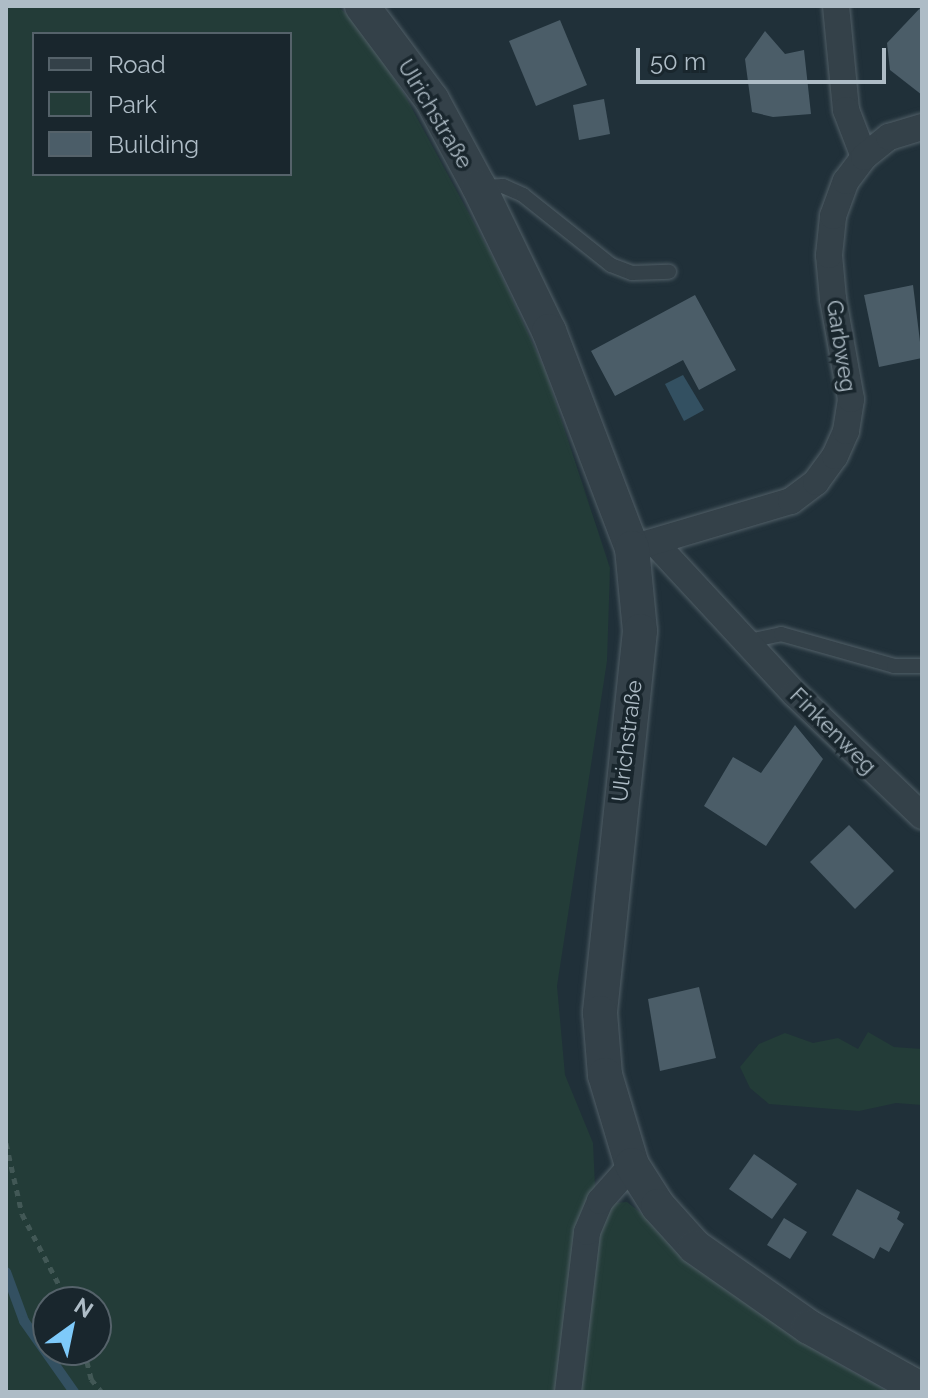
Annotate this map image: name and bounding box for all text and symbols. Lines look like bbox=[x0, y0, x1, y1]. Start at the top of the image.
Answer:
legend bbox=[32, 32, 292, 176]
scale bar bbox=[640, 32, 890, 82]
text: 50 m bbox=[650, 47, 706, 76]
text: Road bbox=[108, 50, 166, 79]
street label: Ulrichstraße bbox=[392, 55, 478, 173]
text: Park bbox=[108, 90, 157, 119]
text: Building bbox=[108, 130, 199, 159]
street label: Garbweg bbox=[821, 298, 861, 394]
street label: Ulrichstraße bbox=[606, 679, 648, 803]
street label: Finkenweg bbox=[784, 682, 882, 780]
north arrow bbox=[32, 1286, 112, 1366]
text: N bbox=[70, 1292, 98, 1323]

